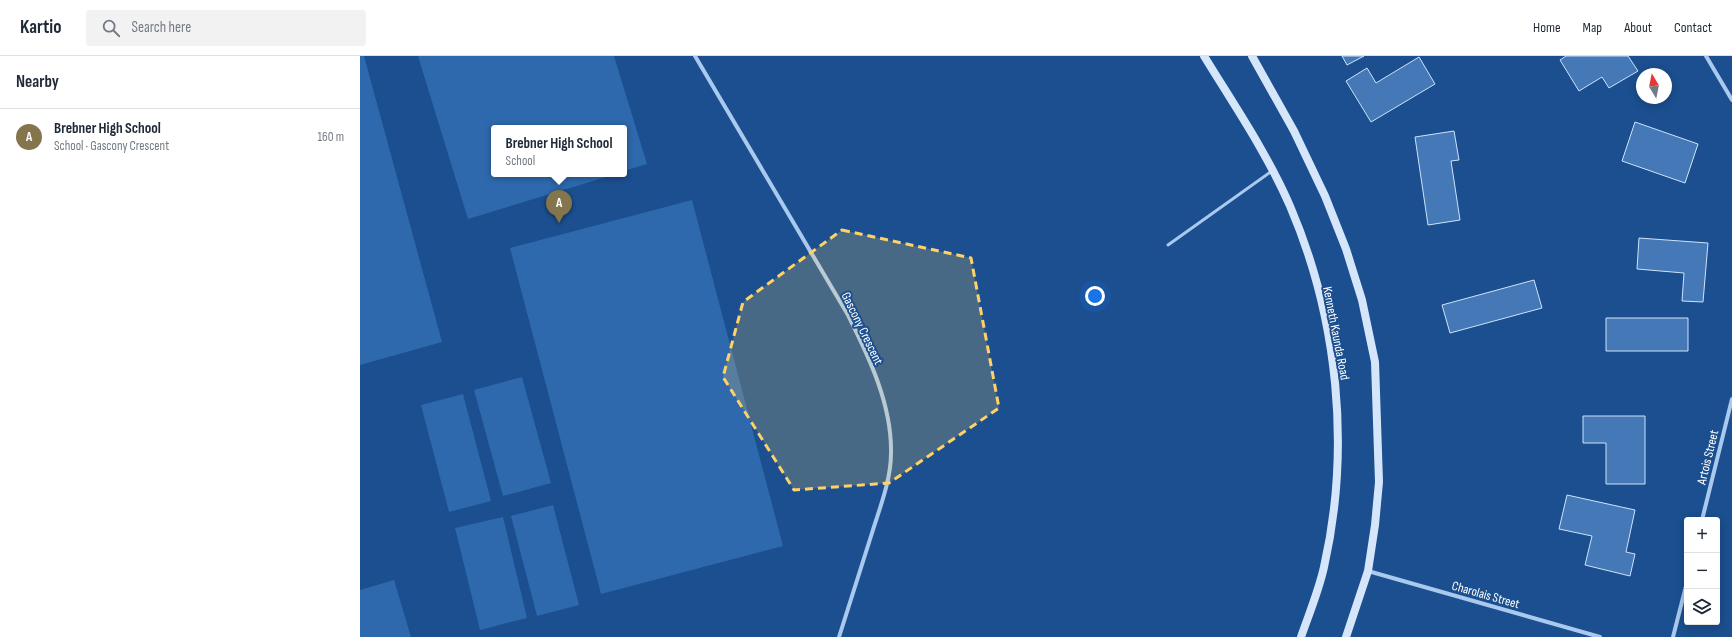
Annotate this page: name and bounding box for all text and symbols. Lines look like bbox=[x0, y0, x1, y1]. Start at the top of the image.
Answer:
search box bbox=[86, 10, 366, 46]
text: Kartio bbox=[20, 16, 62, 39]
icon: search bbox=[100, 17, 122, 39]
text: Search here bbox=[132, 18, 191, 37]
text: Home bbox=[1533, 19, 1561, 36]
text: Map bbox=[1583, 19, 1602, 36]
text: About bbox=[1624, 19, 1652, 36]
text: Contact bbox=[1674, 19, 1712, 36]
north arrow bbox=[1636, 68, 1672, 104]
text: Nearby bbox=[16, 72, 59, 92]
text: Brebner High School bbox=[54, 119, 161, 138]
popup bbox=[491, 125, 627, 177]
text: A bbox=[26, 129, 32, 145]
text: 160 m bbox=[318, 129, 344, 145]
text: Brebner High School bbox=[506, 134, 612, 153]
text: School · Gascony Crescent bbox=[54, 138, 169, 154]
text: School bbox=[506, 153, 535, 169]
pin: A bbox=[546, 190, 572, 223]
street label: Kenneth Kaunda Road bbox=[1319, 285, 1353, 381]
your location bbox=[1085, 286, 1105, 306]
street label: Gascony Crescent bbox=[838, 289, 887, 367]
street label: Artois Street bbox=[1693, 428, 1722, 487]
map controls bbox=[1684, 517, 1720, 625]
button: + bbox=[1684, 517, 1720, 553]
button: − bbox=[1684, 553, 1720, 589]
street label: Charolais Street bbox=[1450, 578, 1522, 612]
button: layers bbox=[1684, 589, 1720, 625]

